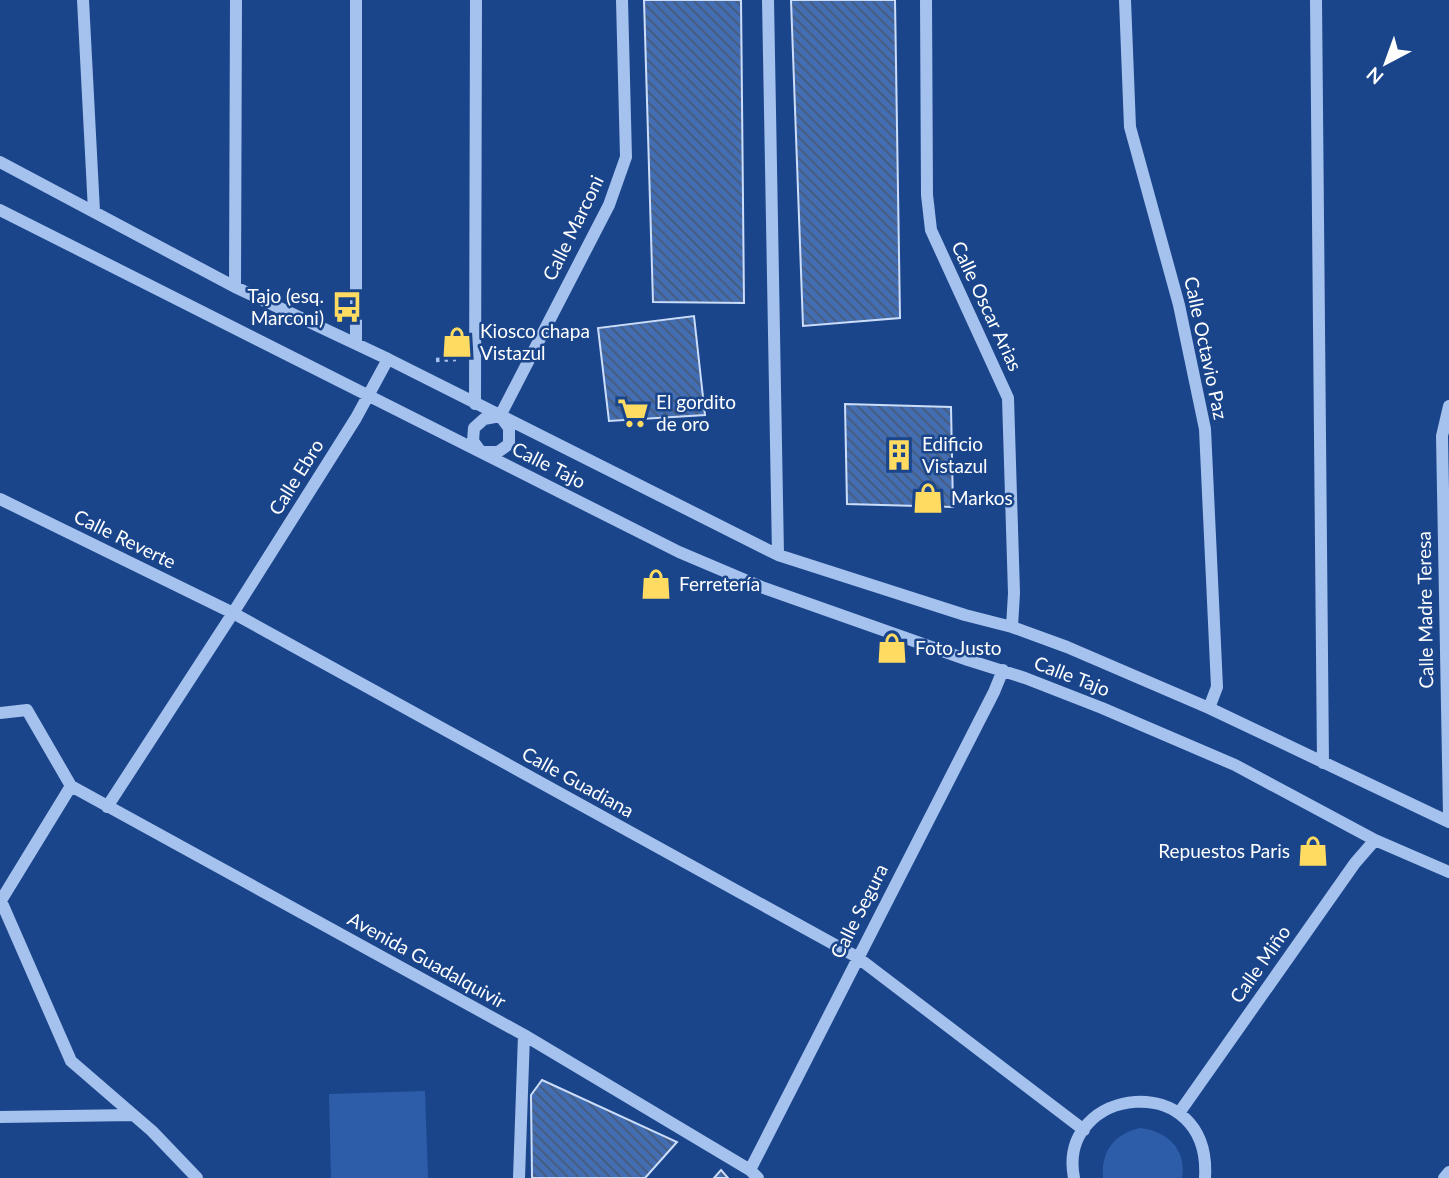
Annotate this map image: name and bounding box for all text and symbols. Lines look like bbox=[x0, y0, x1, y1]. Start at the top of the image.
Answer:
north arrow bbox=[1351, 28, 1421, 98]
text: N bbox=[1361, 63, 1388, 90]
street label: Calle Marconi bbox=[537, 171, 608, 284]
street label: Calle Oscar Arias bbox=[947, 237, 1028, 374]
street label: Calle Octavio Paz bbox=[1180, 274, 1233, 421]
place label: Tajo (esq. Marconi) bbox=[247, 284, 324, 329]
bus stop icon: Tajo (esq. Marconi) bbox=[330, 290, 364, 324]
place label: Kiosco chapa Vistazul bbox=[480, 319, 590, 364]
shop icon: Kiosco chapa Vistazul bbox=[440, 325, 474, 359]
place label: El gordito de oro bbox=[656, 390, 736, 435]
supermarket icon: El gordito de oro bbox=[616, 396, 650, 430]
place label: Edificio Vistazul bbox=[922, 432, 988, 477]
street label: Calle Ebro bbox=[263, 435, 328, 519]
street label: Calle Tajo bbox=[509, 436, 590, 493]
building icon: Edificio Vistazul bbox=[882, 438, 916, 472]
shop icon: Markos bbox=[911, 481, 945, 515]
place label: Markos bbox=[951, 486, 1013, 509]
street label: Calle Reverte bbox=[71, 504, 180, 573]
street label: Calle Madre Teresa bbox=[1412, 531, 1437, 689]
shop icon: Ferretería bbox=[639, 567, 673, 601]
place label: Ferretería bbox=[679, 572, 760, 595]
shop icon: Foto Justo bbox=[875, 631, 909, 665]
place label: Foto Justo bbox=[915, 636, 1002, 659]
street label: Calle Tajo bbox=[1031, 651, 1113, 700]
street label: Calle Guadiana bbox=[518, 741, 638, 822]
shop icon: Repuestos Paris bbox=[1296, 834, 1330, 868]
place label: Repuestos Paris bbox=[1158, 839, 1290, 862]
street label: Calle Segura bbox=[825, 860, 892, 962]
street label: Avenida Guadalquivir bbox=[344, 907, 510, 1013]
street label: Calle Miño bbox=[1225, 920, 1295, 1007]

